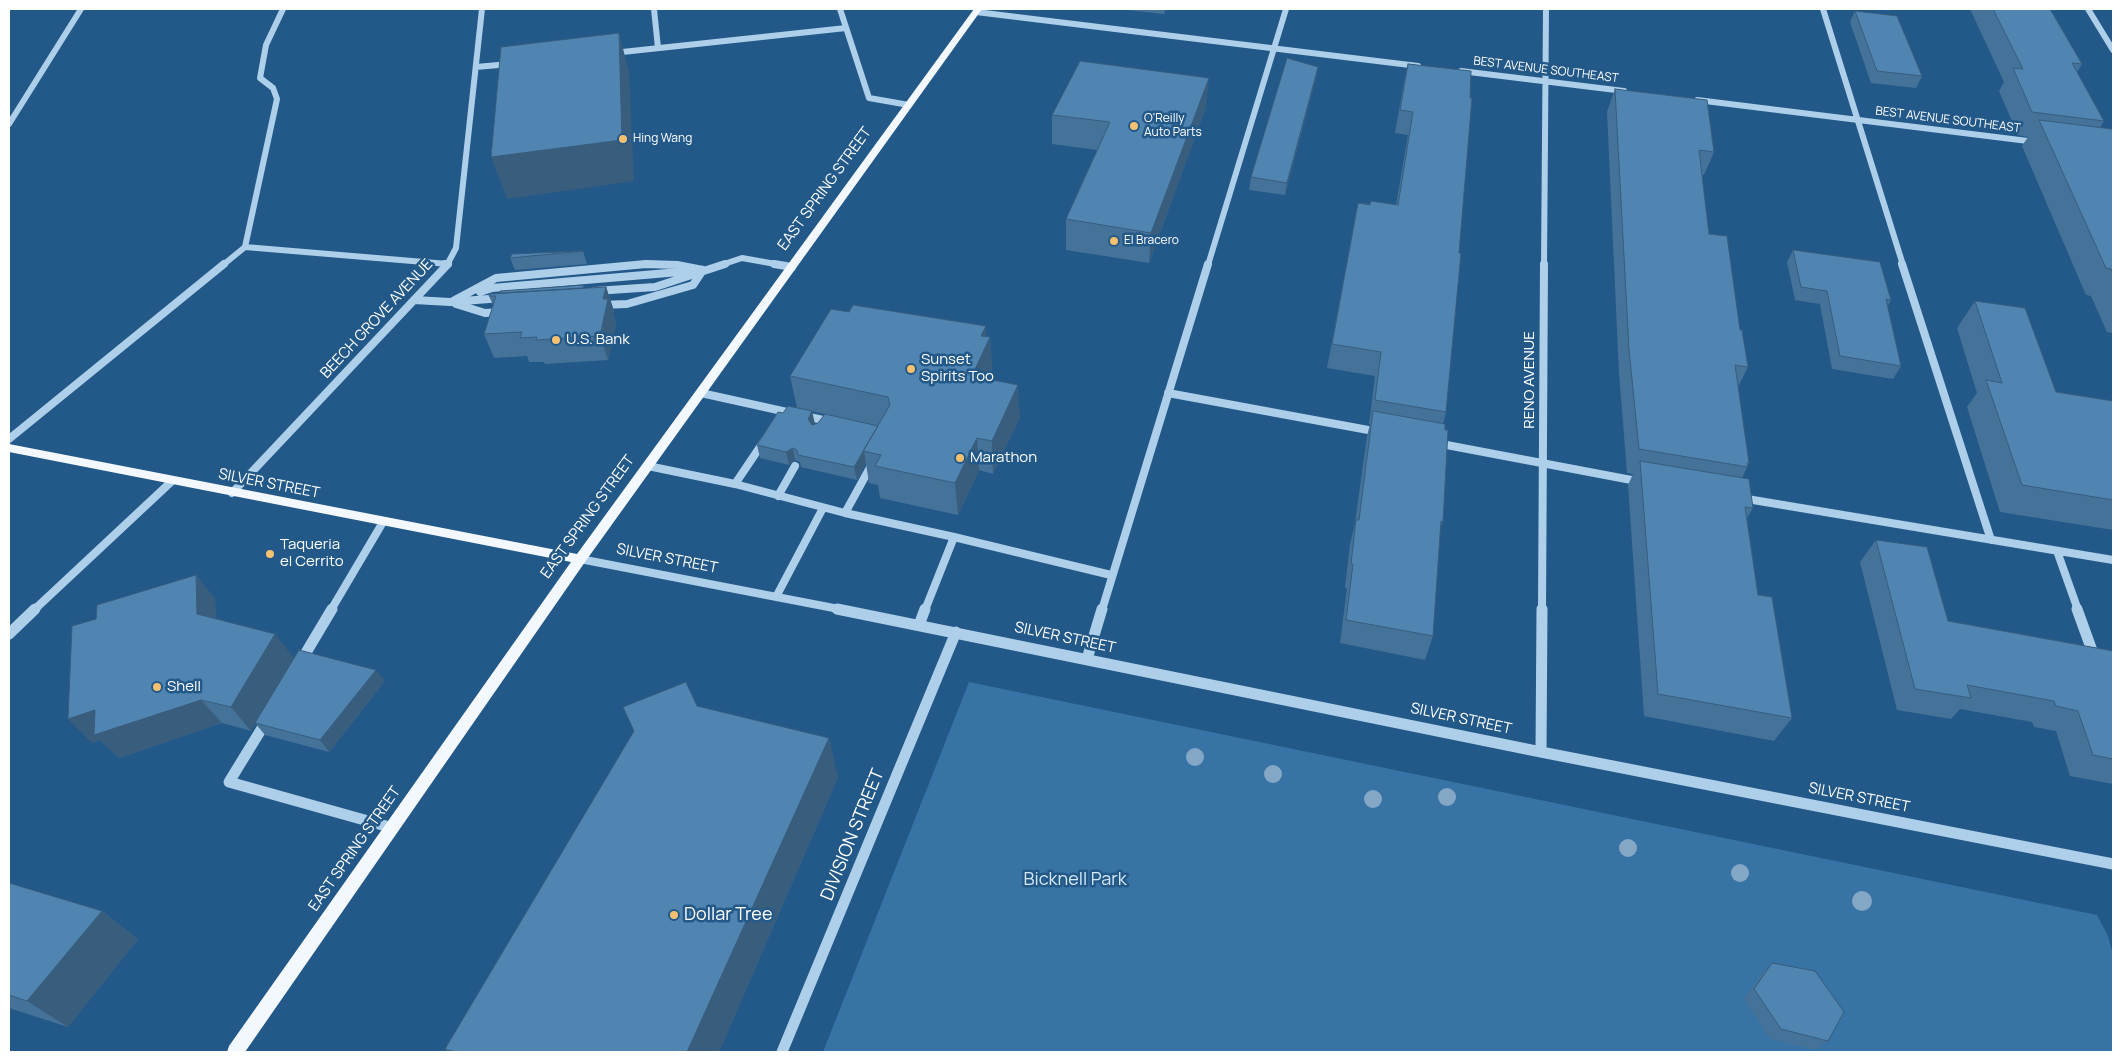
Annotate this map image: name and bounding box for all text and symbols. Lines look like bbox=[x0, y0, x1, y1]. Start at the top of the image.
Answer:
street label: BEST AVENUE SOUTHEAST bbox=[1473, 54, 1619, 86]
street label: BEST AVENUE SOUTHEAST bbox=[1875, 104, 2021, 136]
place label: O'Reilly Auto Parts bbox=[1144, 112, 1202, 140]
marker: O'Reilly Auto Parts bbox=[1128, 120, 1140, 132]
street label: EAST SPRING STREET bbox=[774, 124, 876, 254]
place label: Hing Wang bbox=[633, 132, 692, 146]
marker: Hing Wang bbox=[617, 133, 629, 145]
place label: El Bracero bbox=[1124, 234, 1179, 248]
marker: El Bracero bbox=[1108, 235, 1120, 247]
street label: BEECH GROVE AVENUE bbox=[317, 256, 437, 382]
place label: U.S. Bank bbox=[566, 331, 630, 349]
street label: RENO AVENUE bbox=[1521, 331, 1539, 429]
marker: U.S. Bank bbox=[550, 334, 562, 346]
place label: Sunset Spirits Too bbox=[921, 351, 994, 386]
marker: Sunset Spirits Too bbox=[905, 363, 917, 375]
place label: Marathon bbox=[970, 449, 1037, 467]
street label: EAST SPRING STREET bbox=[537, 452, 639, 582]
marker: Marathon bbox=[954, 452, 966, 464]
street label: SILVER STREET bbox=[217, 465, 321, 503]
place label: Taqueria el Cerrito bbox=[280, 536, 344, 571]
street label: SILVER STREET bbox=[615, 540, 719, 578]
marker: Taqueria el Cerrito bbox=[264, 548, 276, 560]
street label: SILVER STREET bbox=[1013, 618, 1117, 658]
place label: Shell bbox=[167, 678, 201, 696]
marker: Shell bbox=[151, 681, 163, 693]
street label: SILVER STREET bbox=[1409, 699, 1513, 739]
street label: DIVISION STREET bbox=[817, 766, 889, 904]
street label: SILVER STREET bbox=[1807, 779, 1911, 817]
street label: EAST SPRING STREET bbox=[305, 783, 405, 915]
park label: Bicknell Park bbox=[1023, 869, 1127, 891]
place label: Dollar Tree bbox=[684, 904, 772, 926]
marker: Dollar Tree bbox=[668, 909, 680, 921]

